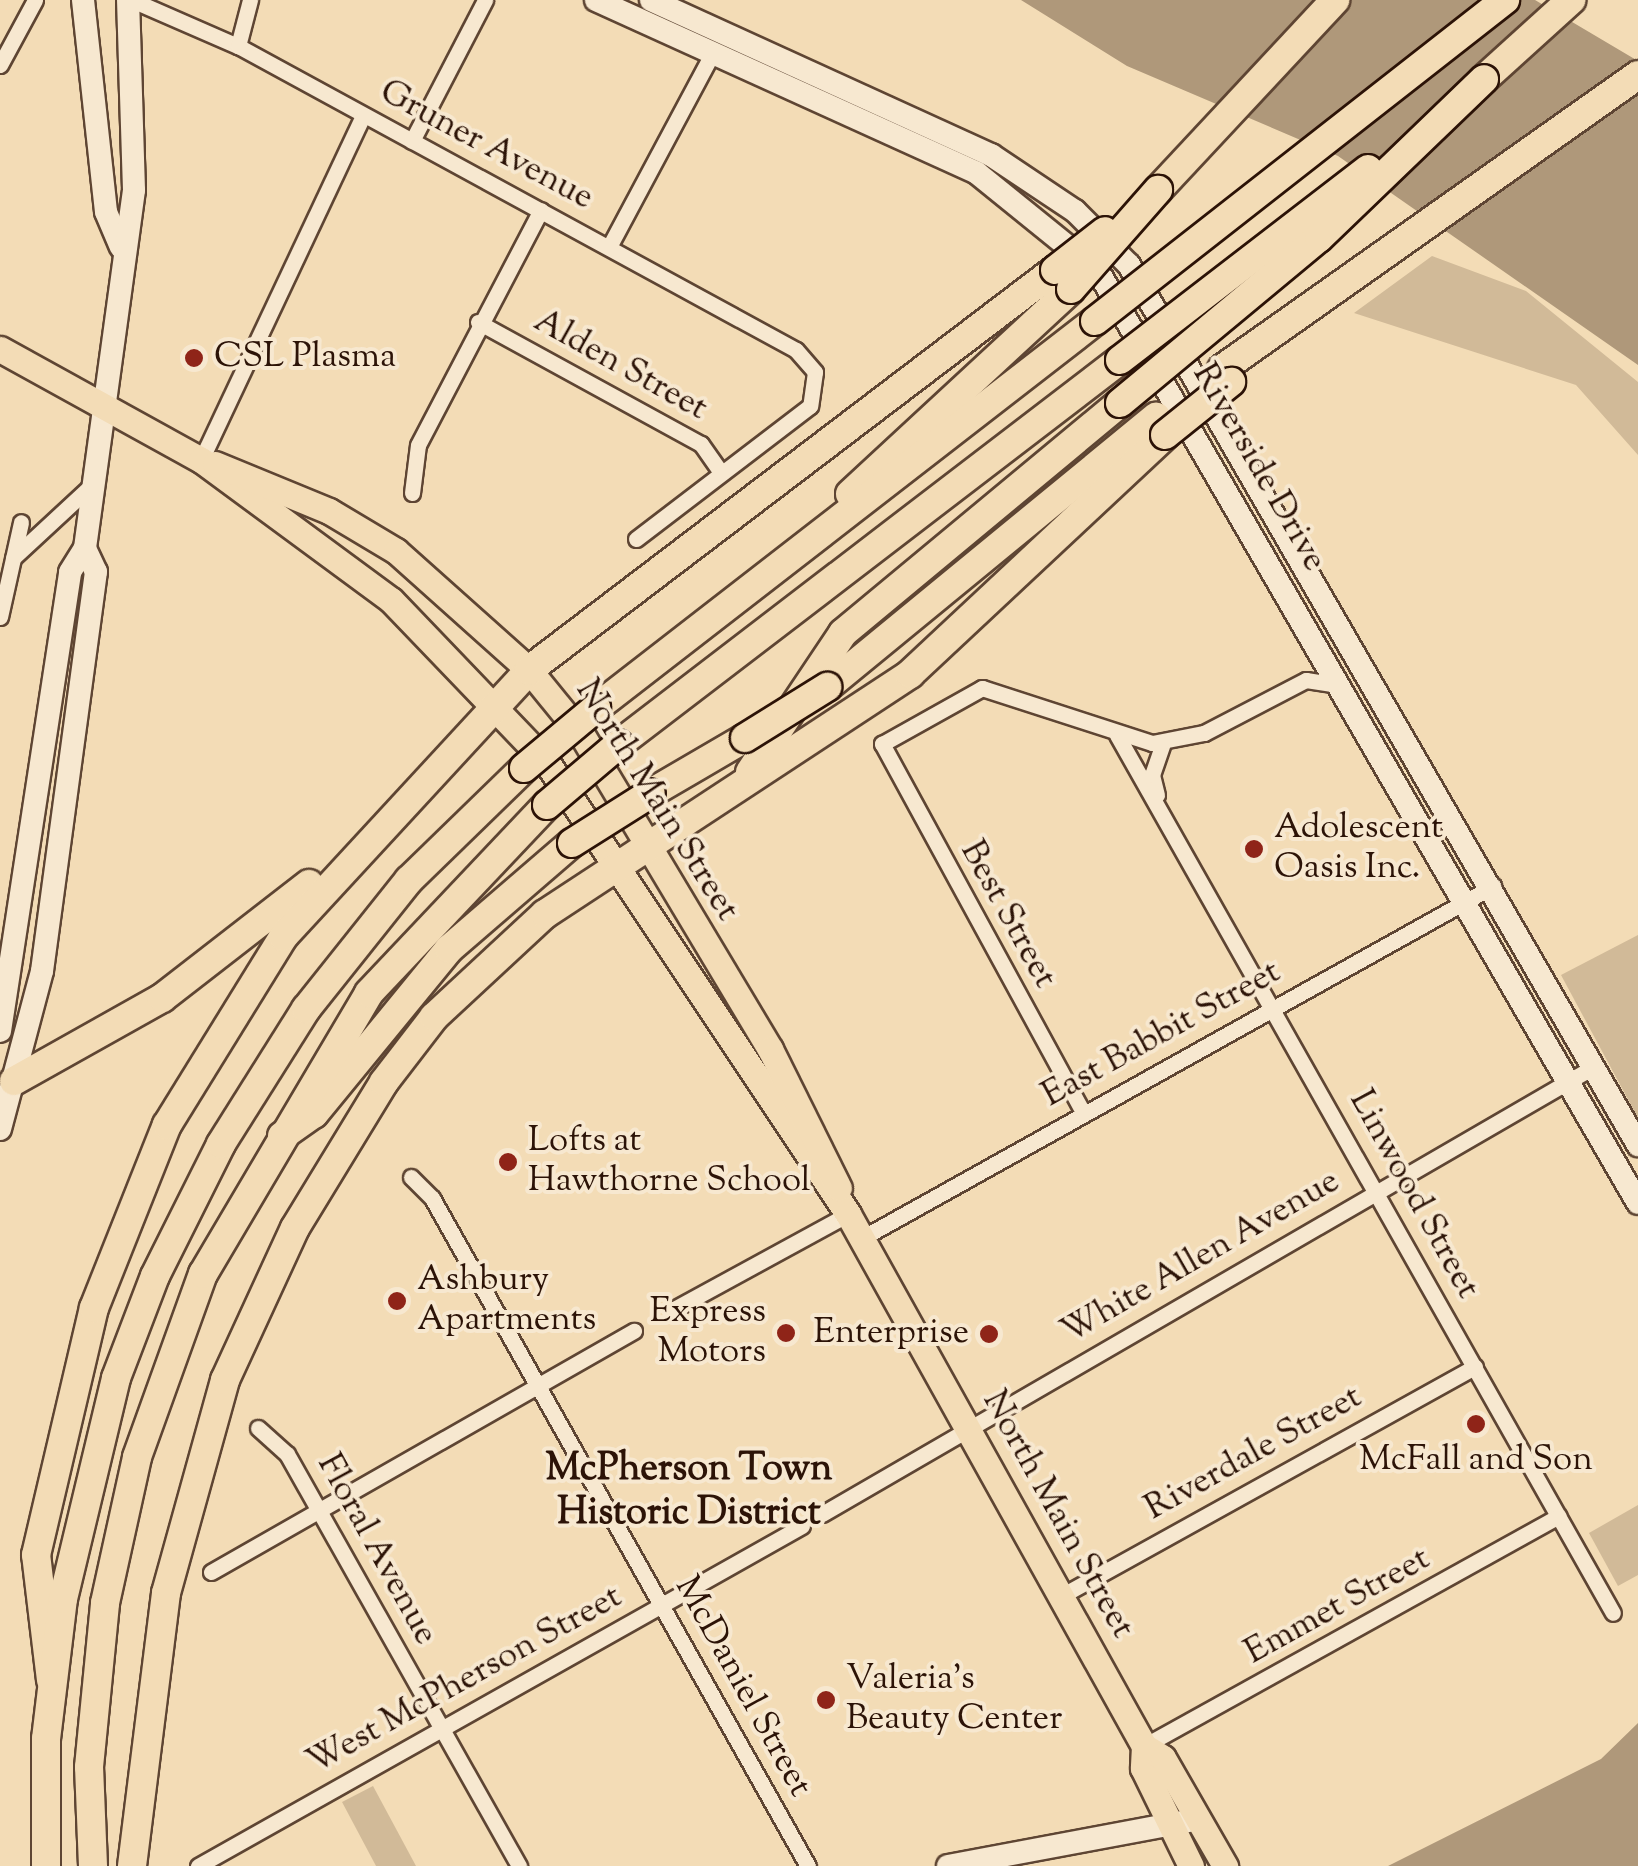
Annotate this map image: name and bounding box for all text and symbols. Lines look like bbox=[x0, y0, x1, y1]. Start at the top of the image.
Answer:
street label: Gruner Avenue bbox=[372, 72, 600, 220]
street label: Alden Street bbox=[526, 301, 714, 431]
place label: CSL Plasma bbox=[214, 337, 396, 379]
marker: CSL Plasma bbox=[183, 347, 205, 369]
street label: Riverside Drive bbox=[1182, 357, 1334, 579]
street label: North Main Street bbox=[565, 673, 747, 929]
place label: Adolescent Oasis Inc. bbox=[1274, 808, 1443, 890]
street label: Best Street bbox=[949, 834, 1065, 996]
marker: Adolescent Oasis Inc. bbox=[1243, 838, 1265, 860]
street label: East Babbit Street bbox=[1036, 952, 1288, 1118]
street label: Linwood Street bbox=[1338, 1083, 1488, 1307]
place label: Lofts at Hawthorne School bbox=[528, 1121, 811, 1203]
marker: Lofts at Hawthorne School bbox=[497, 1151, 519, 1173]
street label: White Allen Avenue bbox=[1055, 1161, 1347, 1355]
place label: Ashbury Apartments bbox=[417, 1260, 596, 1342]
marker: Ashbury Apartments bbox=[386, 1290, 408, 1312]
place label: Express Motors bbox=[650, 1292, 766, 1374]
place label: Enterprise bbox=[814, 1313, 969, 1355]
marker: Express Motors bbox=[775, 1322, 797, 1344]
marker: Enterprise bbox=[978, 1323, 1000, 1345]
street label: Riverdale Street bbox=[1138, 1377, 1370, 1531]
street label: North Main Street bbox=[972, 1384, 1142, 1646]
marker: McFall and Son bbox=[1465, 1413, 1487, 1435]
place label: McFall and Son bbox=[1359, 1440, 1593, 1482]
street label: Floral Avenue bbox=[306, 1447, 446, 1653]
district label: McPherson Town Historic District bbox=[545, 1448, 833, 1538]
street label: Emmet Street bbox=[1238, 1539, 1438, 1675]
street label: McDaniel Street bbox=[664, 1569, 820, 1805]
street label: West McPherson Street bbox=[300, 1577, 630, 1785]
place label: Valeria’s Beauty Center bbox=[846, 1659, 1062, 1741]
marker: Valeria’s Beauty Center bbox=[815, 1689, 837, 1711]

